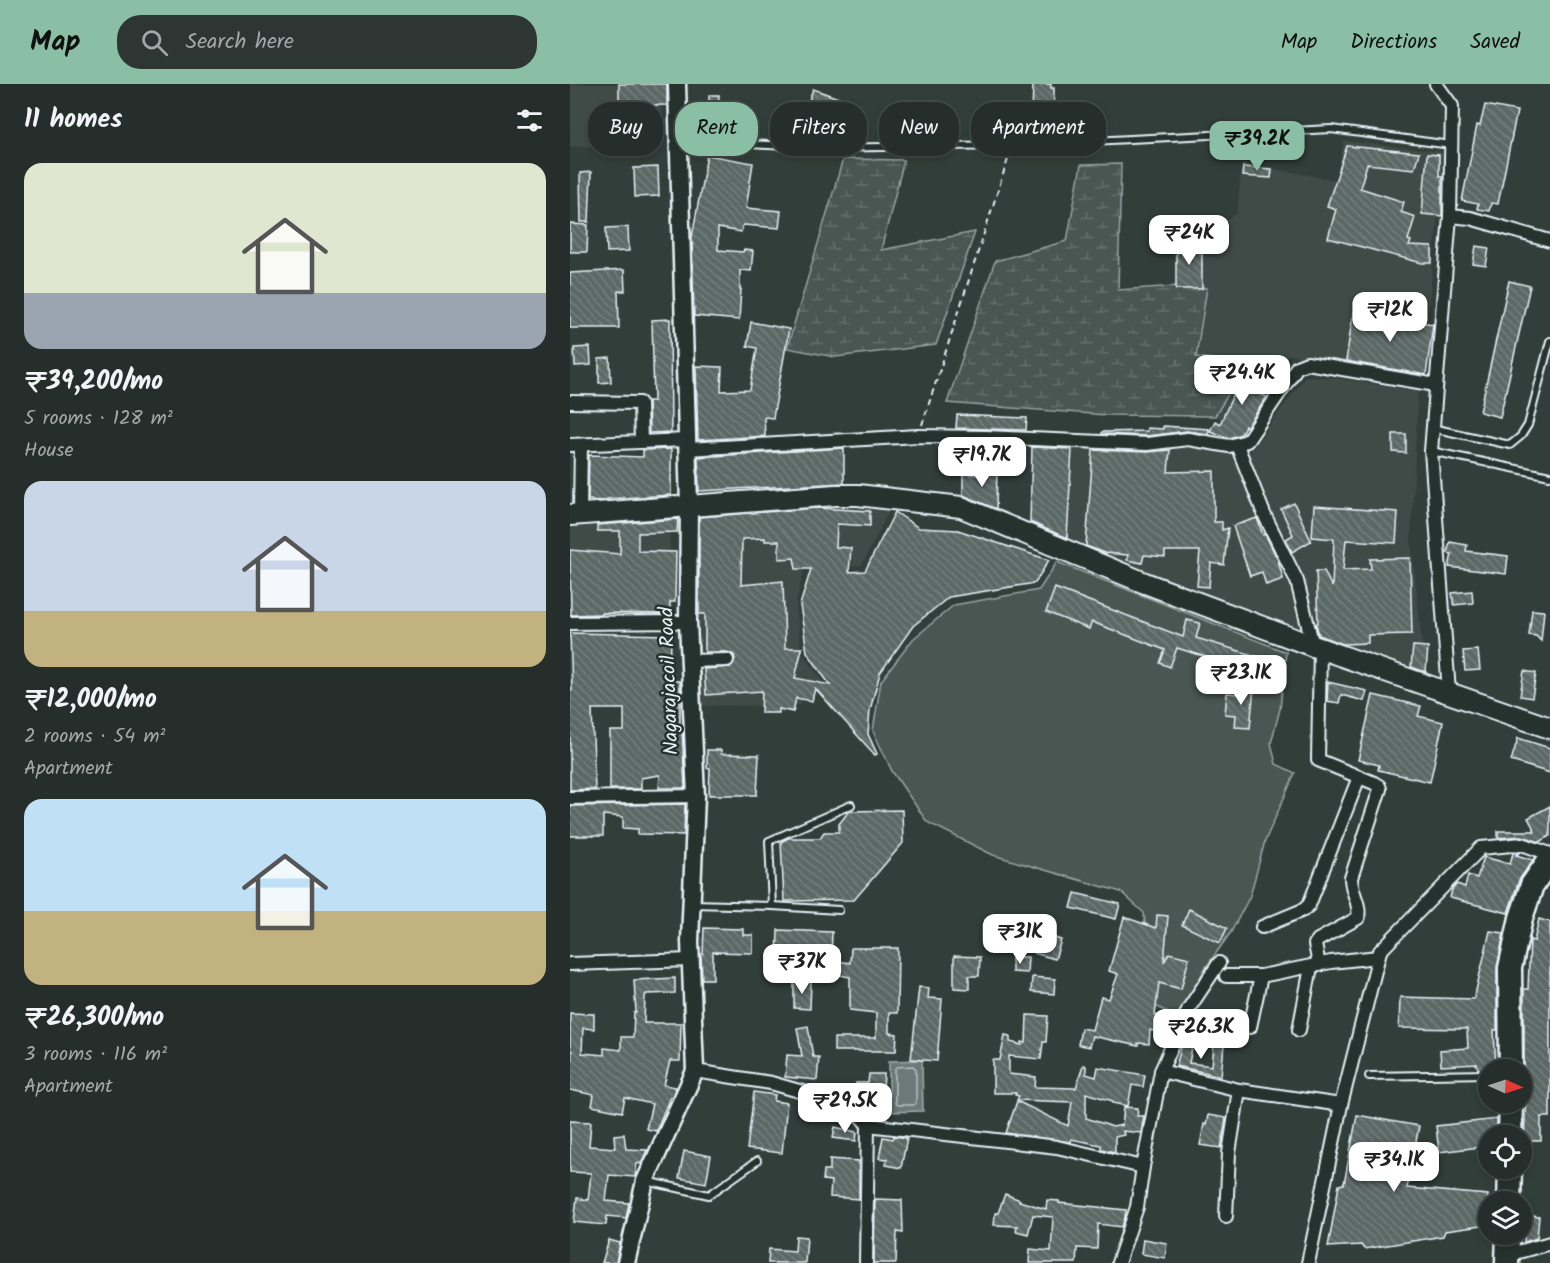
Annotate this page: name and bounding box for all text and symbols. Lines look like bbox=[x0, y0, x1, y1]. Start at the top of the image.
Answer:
search box bbox=[117, 15, 537, 69]
text: Map bbox=[30, 20, 81, 65]
text: Search here bbox=[186, 25, 294, 60]
icon: search bbox=[138, 26, 171, 59]
text: Map bbox=[1281, 26, 1317, 59]
text: Directions bbox=[1350, 26, 1437, 59]
text: Saved bbox=[1470, 26, 1520, 59]
text: 11 homes bbox=[24, 99, 122, 141]
chip: Buy bbox=[588, 102, 663, 156]
chip: Rent bbox=[675, 102, 758, 156]
chip: Filters bbox=[770, 102, 867, 156]
chip: New bbox=[879, 102, 959, 156]
chip: Apartment bbox=[971, 102, 1106, 156]
icon: filters bbox=[513, 104, 546, 137]
pin: ₹39.2K bbox=[1208, 121, 1306, 172]
text: ₹39.2K bbox=[1224, 124, 1290, 156]
icon: home bbox=[231, 202, 339, 310]
pin: ₹24K bbox=[1153, 215, 1225, 266]
text: ₹24K bbox=[1163, 218, 1215, 250]
pin: ₹12K bbox=[1354, 292, 1426, 343]
text: ₹12K bbox=[1366, 295, 1414, 327]
pin: ₹24.4K bbox=[1193, 355, 1291, 406]
text: ₹24.4K bbox=[1208, 358, 1276, 390]
text: ₹39,200/mo bbox=[24, 361, 163, 403]
text: 5 rooms · 128 m² bbox=[24, 403, 173, 435]
text: House bbox=[24, 435, 74, 467]
pin: ₹19.7K bbox=[933, 437, 1031, 488]
text: ₹19.7K bbox=[952, 440, 1012, 472]
icon: home bbox=[231, 520, 339, 628]
street label: Nagarajacoil Road bbox=[651, 605, 689, 756]
pin: ₹23.1K bbox=[1192, 655, 1290, 706]
text: ₹23.1K bbox=[1210, 658, 1272, 690]
text: ₹12,000/mo bbox=[24, 679, 157, 721]
text: 2 rooms · 54 m² bbox=[24, 721, 165, 753]
text: Apartment bbox=[24, 753, 113, 785]
icon: home bbox=[231, 838, 339, 946]
pin: ₹31K bbox=[984, 914, 1056, 965]
text: ₹31K bbox=[997, 917, 1043, 949]
pin: ₹37K bbox=[766, 944, 838, 995]
text: ₹37K bbox=[777, 947, 827, 979]
text: ₹26,300/mo bbox=[24, 997, 164, 1039]
pin: ₹26.3K bbox=[1152, 1009, 1250, 1060]
text: ₹26.3K bbox=[1167, 1012, 1235, 1044]
text: 3 rooms · 116 m² bbox=[24, 1039, 167, 1071]
north arrow bbox=[1478, 1059, 1532, 1113]
map controls bbox=[1478, 1059, 1532, 1245]
text: Apartment bbox=[24, 1071, 113, 1103]
pin: ₹29.5K bbox=[796, 1083, 894, 1134]
text: ₹29.5K bbox=[812, 1086, 878, 1118]
button: locate bbox=[1478, 1125, 1532, 1179]
pin: ₹34.1K bbox=[1345, 1142, 1443, 1193]
text: ₹34.1K bbox=[1363, 1145, 1425, 1177]
button: layers bbox=[1478, 1191, 1532, 1245]

